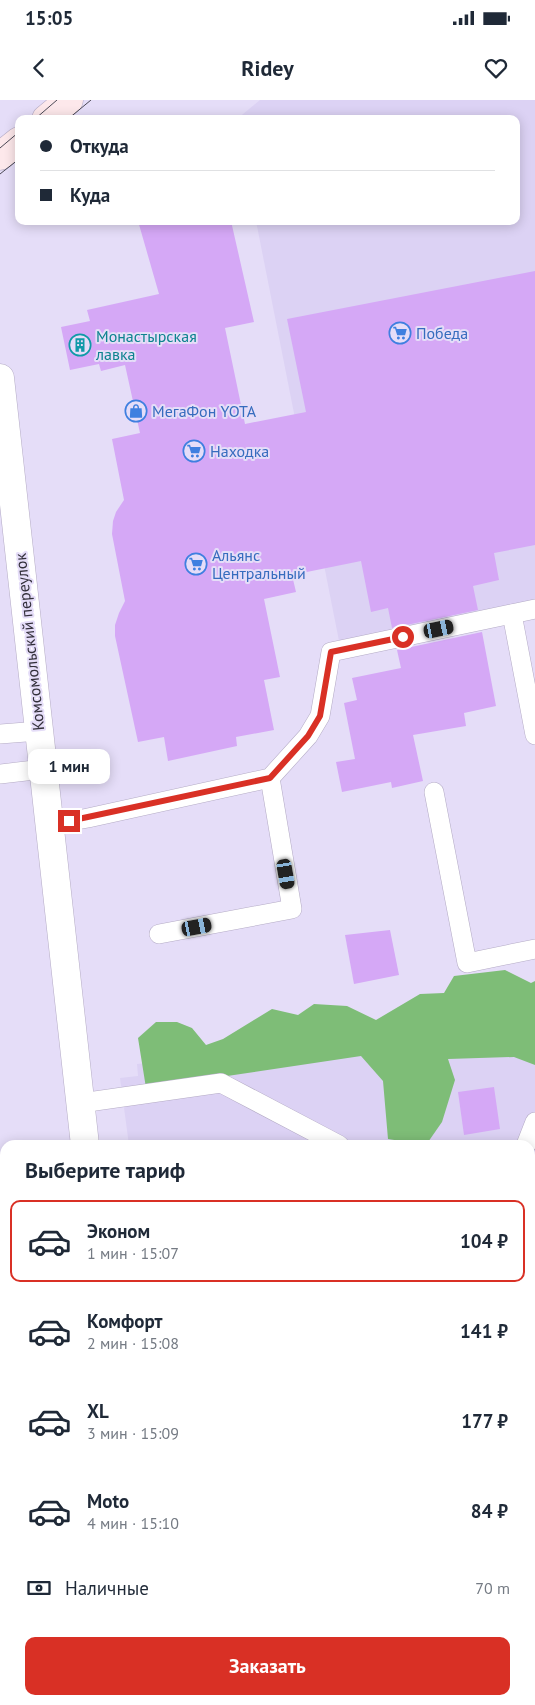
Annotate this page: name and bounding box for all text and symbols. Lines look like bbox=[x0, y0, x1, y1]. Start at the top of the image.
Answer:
text: 15:05 bbox=[25, 6, 73, 30]
icon: back bbox=[25, 54, 53, 82]
text: Ridey bbox=[241, 54, 294, 82]
icon: heart bbox=[482, 54, 510, 82]
text: Откуда bbox=[70, 134, 129, 158]
text: Куда bbox=[70, 183, 110, 207]
supermarket icon: Победа bbox=[388, 321, 412, 345]
place label: Победа bbox=[416, 323, 468, 343]
place label: Монастырская лавка bbox=[95, 326, 197, 364]
building icon: Монастырская лавка bbox=[68, 333, 92, 357]
shop icon: МегаФон YOTA bbox=[124, 399, 148, 423]
place label: МегаФон YOTA bbox=[152, 401, 257, 421]
supermarket icon: Находка bbox=[182, 439, 206, 463]
place label: Находка bbox=[210, 441, 269, 461]
place label: Альянс Центральный bbox=[212, 545, 306, 583]
street label: Комсомольский переулок bbox=[10, 552, 48, 732]
supermarket icon: Альянс Центральный bbox=[184, 552, 208, 576]
car bbox=[422, 619, 455, 639]
route start bbox=[392, 626, 414, 648]
callout: 1 мин bbox=[28, 748, 110, 784]
text: 1 мин bbox=[48, 756, 90, 776]
route end bbox=[58, 810, 80, 832]
car bbox=[276, 858, 295, 890]
car bbox=[180, 917, 213, 937]
text: Выберите тариф bbox=[25, 1156, 185, 1184]
icon: car bbox=[27, 1219, 72, 1264]
text: Эконом bbox=[87, 1219, 150, 1243]
text: 104 ₽ bbox=[460, 1229, 508, 1253]
text: 1 мин · 15:07 bbox=[87, 1243, 179, 1263]
icon: car bbox=[27, 1309, 72, 1354]
text: Комфорт bbox=[87, 1309, 163, 1333]
text: 141 ₽ bbox=[460, 1319, 508, 1343]
text: 2 мин · 15:08 bbox=[87, 1333, 179, 1353]
icon: car bbox=[27, 1399, 72, 1444]
text: XL bbox=[87, 1399, 109, 1423]
text: 177 ₽ bbox=[461, 1409, 508, 1433]
text: 3 мин · 15:09 bbox=[87, 1423, 179, 1443]
icon: car bbox=[27, 1489, 72, 1534]
text: Moto bbox=[87, 1489, 129, 1513]
text: 84 ₽ bbox=[471, 1499, 508, 1523]
text: 4 мин · 15:10 bbox=[87, 1513, 179, 1533]
icon: cash bbox=[25, 1574, 53, 1602]
text: Наличные bbox=[65, 1576, 149, 1600]
text: 70 m bbox=[475, 1578, 510, 1598]
button: Заказать bbox=[25, 1637, 510, 1695]

